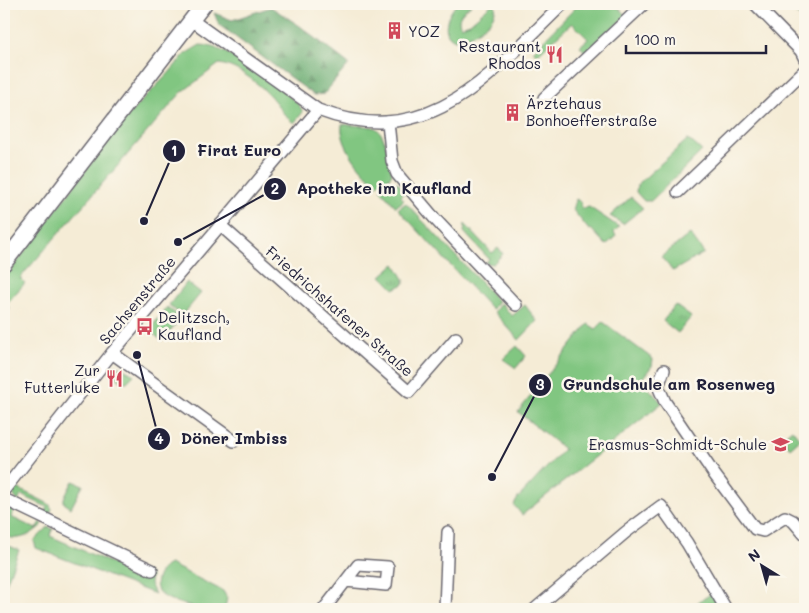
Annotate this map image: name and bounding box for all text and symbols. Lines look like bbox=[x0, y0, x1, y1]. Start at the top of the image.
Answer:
building icon: YOZ bbox=[384, 21, 404, 41]
place label: YOZ bbox=[408, 21, 440, 41]
scale bar bbox=[626, 22, 766, 54]
text: 100 m bbox=[634, 29, 676, 49]
place label: Restaurant Rhodos bbox=[459, 36, 541, 73]
restaurant icon: Restaurant Rhodos bbox=[545, 45, 565, 65]
place label: Ärztehaus Bonhoefferstraße bbox=[526, 93, 657, 130]
building icon: Ärztehaus Bonhoefferstraße bbox=[502, 102, 522, 122]
callout: Firat Euro bbox=[162, 135, 291, 166]
text: Firat Euro bbox=[197, 139, 281, 160]
text: 1 bbox=[171, 140, 177, 160]
callout: Apotheke im Kaufland bbox=[262, 173, 482, 204]
text: Apotheke im Kaufland bbox=[297, 177, 471, 198]
text: 2 bbox=[271, 178, 279, 198]
street label: Friedrichshafener Straße bbox=[262, 241, 418, 381]
street label: Sachsenstraße bbox=[94, 252, 180, 348]
place label: Delitzsch, Kaufland bbox=[158, 307, 230, 344]
bus stop icon: Delitzsch, Kaufland bbox=[134, 316, 154, 336]
place label: Zur Futterluke bbox=[24, 360, 100, 397]
restaurant icon: Zur Futterluke bbox=[104, 369, 124, 389]
callout: Grundschule am Rosenweg bbox=[527, 369, 785, 400]
text: Grundschule am Rosenweg bbox=[563, 373, 775, 394]
text: 3 bbox=[535, 374, 545, 394]
callout: Döner Imbiss bbox=[146, 423, 298, 454]
text: Döner Imbiss bbox=[181, 427, 287, 448]
text: 4 bbox=[154, 428, 164, 448]
place label: Erasmus-Schmidt-Schule bbox=[589, 434, 767, 454]
school or university icon: Erasmus-Schmidt-Schule bbox=[771, 434, 791, 454]
north arrow bbox=[736, 540, 786, 590]
text: N bbox=[744, 544, 764, 566]

